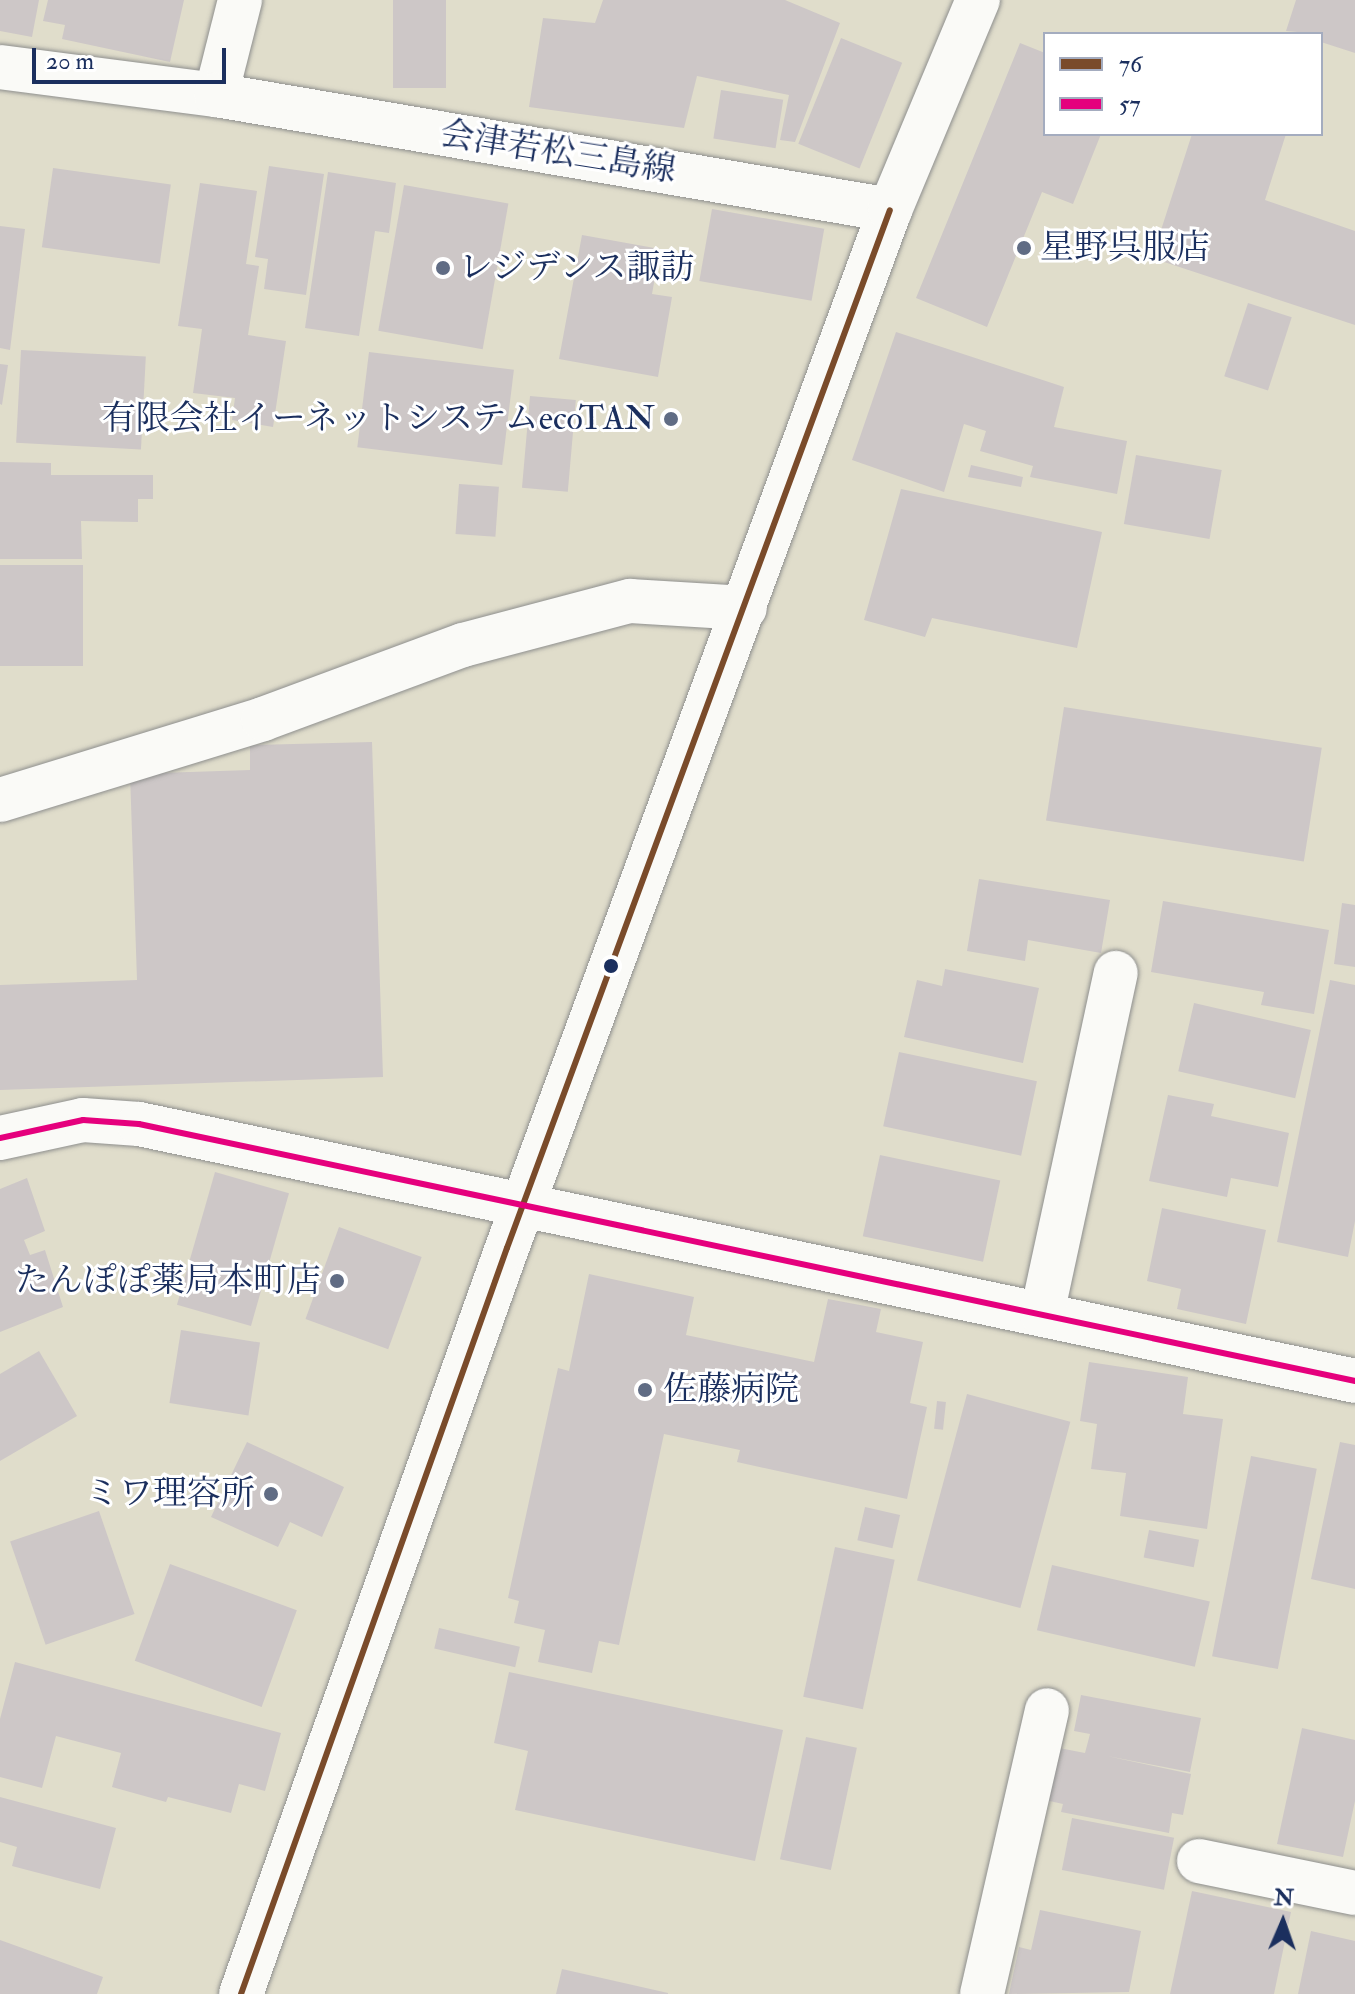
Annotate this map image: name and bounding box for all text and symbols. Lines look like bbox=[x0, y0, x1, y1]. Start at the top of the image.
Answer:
scale bar bbox=[36, 32, 230, 82]
legend bbox=[1043, 32, 1323, 136]
text: 20 m bbox=[46, 46, 94, 77]
text: 76 bbox=[1119, 49, 1142, 80]
text: 57 bbox=[1119, 89, 1141, 120]
street label: 会津若松三島線 bbox=[437, 113, 679, 191]
place label: 星野呉服店 bbox=[1040, 228, 1210, 268]
marker: 星野呉服店 bbox=[1015, 239, 1033, 257]
place label: レジデンス諏訪 bbox=[459, 248, 697, 288]
marker: レジデンス諏訪 bbox=[434, 259, 452, 277]
place label: 有限会社イーネットシステムecoTAN bbox=[97, 399, 655, 439]
marker: 有限会社イーネットシステムecoTAN bbox=[662, 410, 680, 428]
unlabelled marker bbox=[603, 958, 619, 974]
place label: たんぽぽ薬局本町店 bbox=[15, 1261, 321, 1301]
marker: たんぽぽ薬局本町店 bbox=[328, 1272, 346, 1290]
place label: 佐藤病院 bbox=[663, 1370, 799, 1410]
marker: 佐藤病院 bbox=[634, 1379, 656, 1401]
place label: ミワ理容所 bbox=[85, 1474, 255, 1514]
marker: ミワ理容所 bbox=[262, 1485, 280, 1503]
north arrow bbox=[1243, 1882, 1323, 1962]
text: N bbox=[1273, 1884, 1294, 1912]

